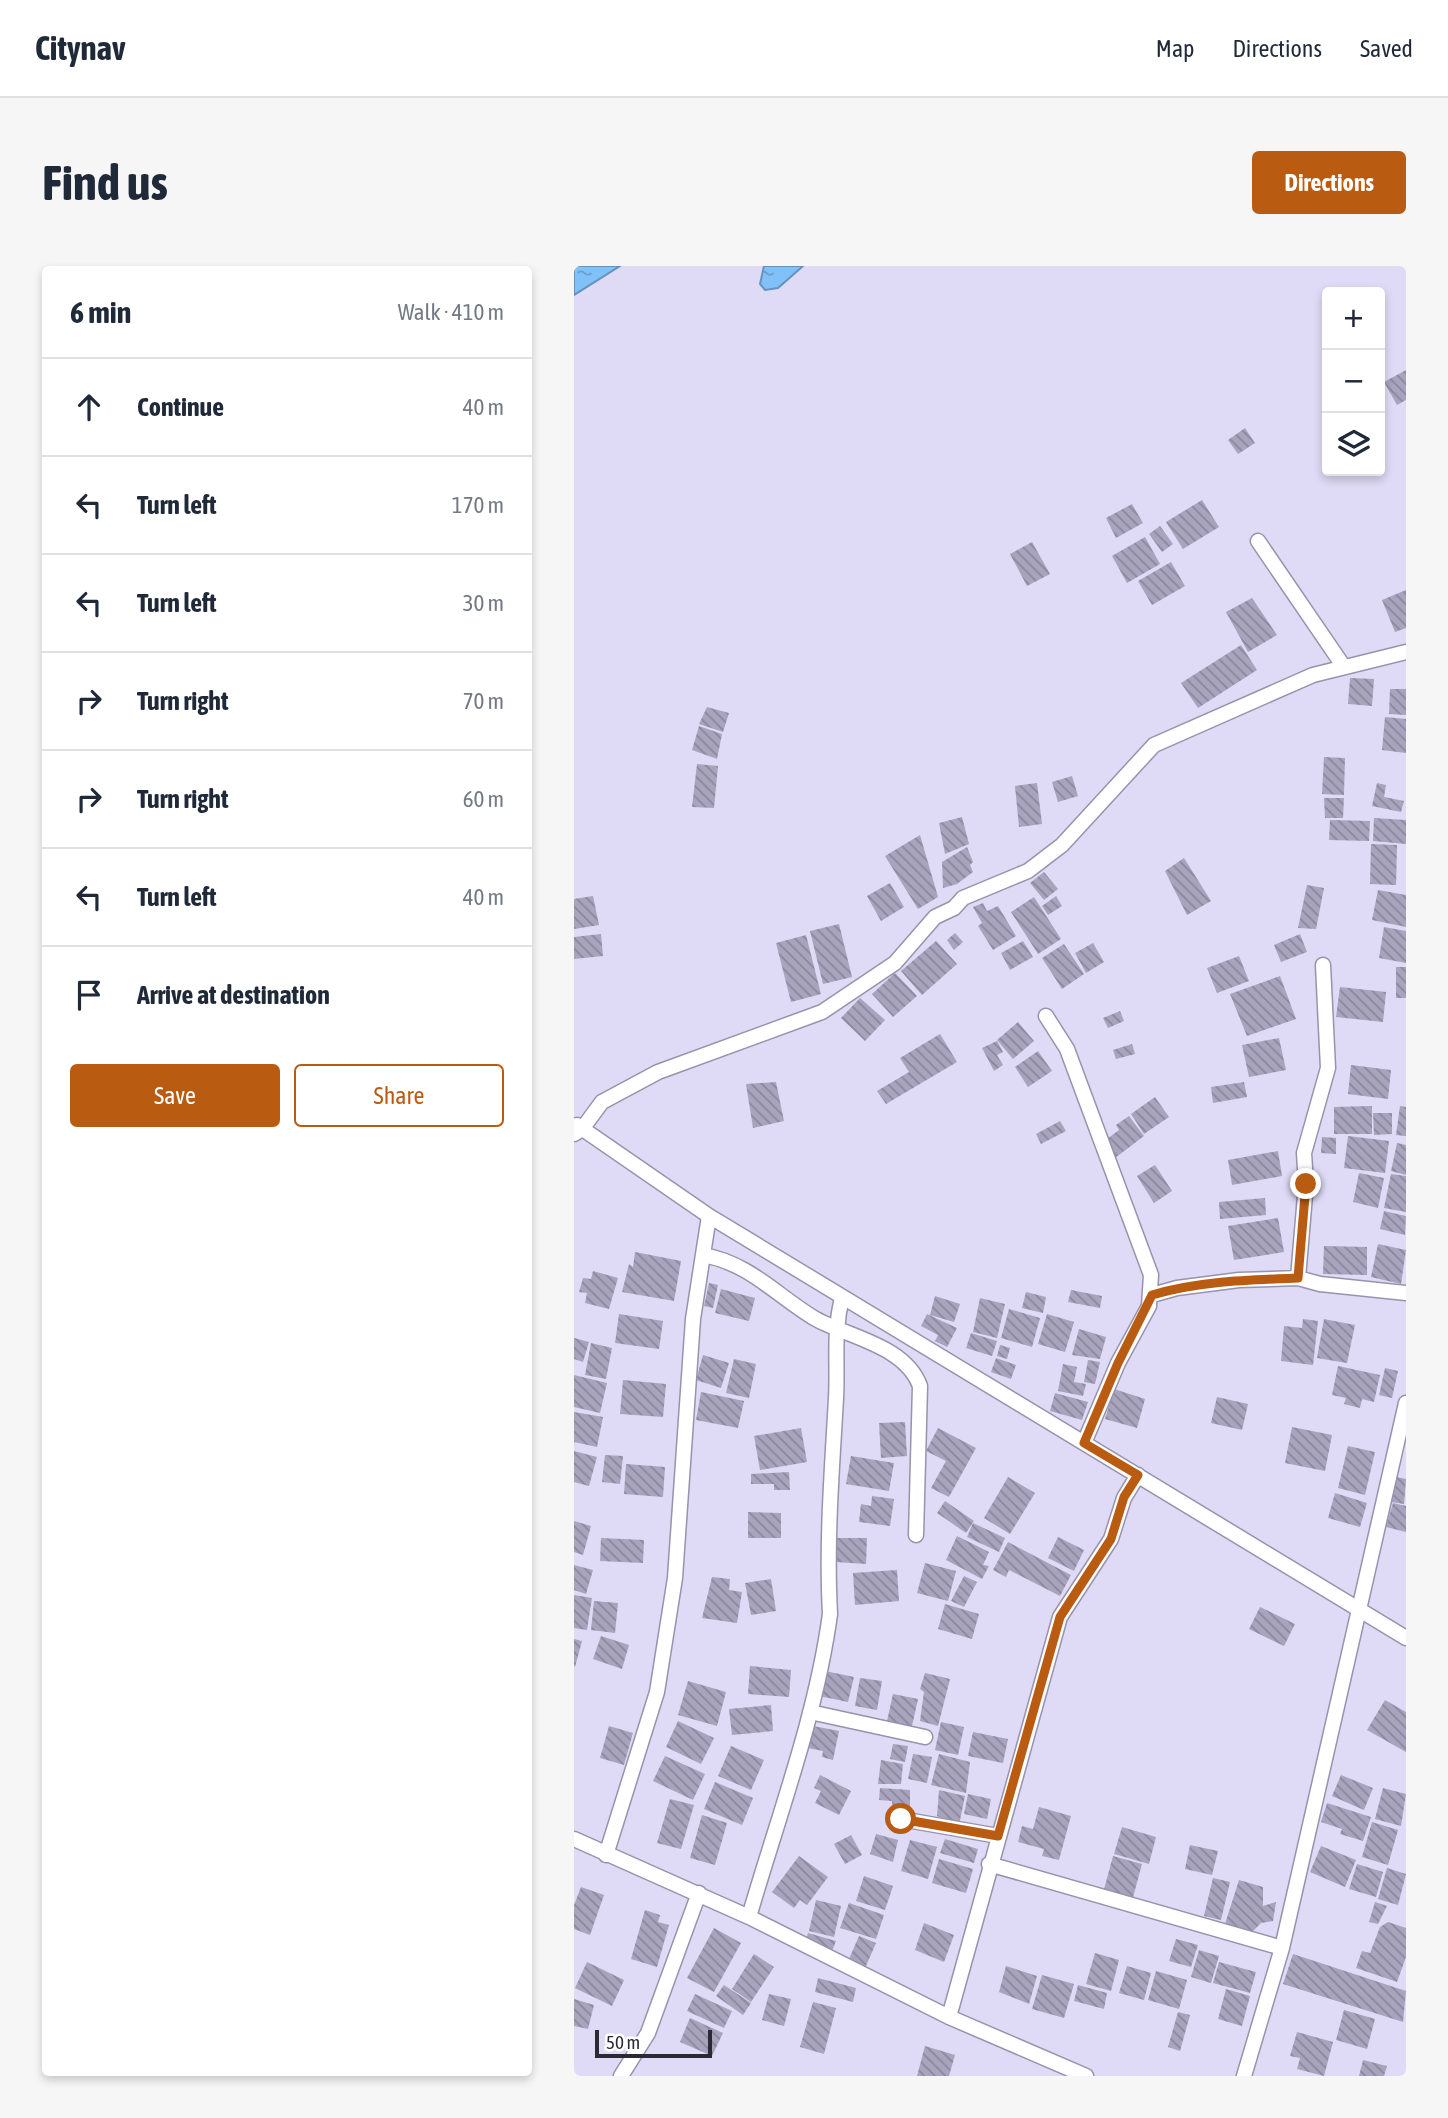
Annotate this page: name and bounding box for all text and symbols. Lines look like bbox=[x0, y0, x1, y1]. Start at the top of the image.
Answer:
text: Citynav bbox=[35, 29, 126, 67]
text: Map bbox=[1156, 35, 1194, 62]
text: Directions bbox=[1232, 35, 1322, 62]
text: Saved bbox=[1360, 35, 1413, 62]
button: Directions bbox=[1252, 151, 1406, 214]
text: Find us bbox=[42, 154, 168, 210]
map controls bbox=[1322, 287, 1385, 476]
button: + bbox=[1322, 287, 1385, 350]
text: 6 min bbox=[70, 295, 131, 329]
text: Walk · 410 m bbox=[398, 299, 504, 325]
button: − bbox=[1322, 350, 1385, 413]
icon: ahead bbox=[70, 388, 108, 426]
text: Continue bbox=[137, 392, 224, 422]
text: 40 m bbox=[463, 394, 504, 420]
button: layers bbox=[1322, 413, 1385, 476]
icon: left bbox=[70, 486, 108, 524]
text: Turn left bbox=[137, 490, 217, 520]
text: 170 m bbox=[452, 492, 504, 518]
icon: left bbox=[70, 584, 108, 622]
text: Turn left bbox=[137, 588, 217, 618]
text: 30 m bbox=[463, 590, 504, 616]
icon: right bbox=[70, 682, 108, 720]
text: Turn right bbox=[137, 686, 228, 716]
text: 70 m bbox=[463, 688, 504, 714]
icon: right bbox=[70, 780, 108, 818]
text: Turn right bbox=[137, 784, 228, 814]
text: 60 m bbox=[463, 786, 504, 812]
icon: left bbox=[70, 878, 108, 916]
text: Turn left bbox=[137, 882, 217, 912]
text: 40 m bbox=[463, 884, 504, 910]
icon: arrive bbox=[70, 976, 108, 1014]
text: Arrive at destination bbox=[137, 980, 330, 1010]
button: Save bbox=[70, 1064, 280, 1127]
button: Share bbox=[294, 1064, 504, 1127]
route end bbox=[1290, 1168, 1321, 1199]
route start bbox=[885, 1803, 916, 1834]
scale bar bbox=[595, 2027, 712, 2059]
text: 50 m bbox=[606, 2031, 640, 2053]

